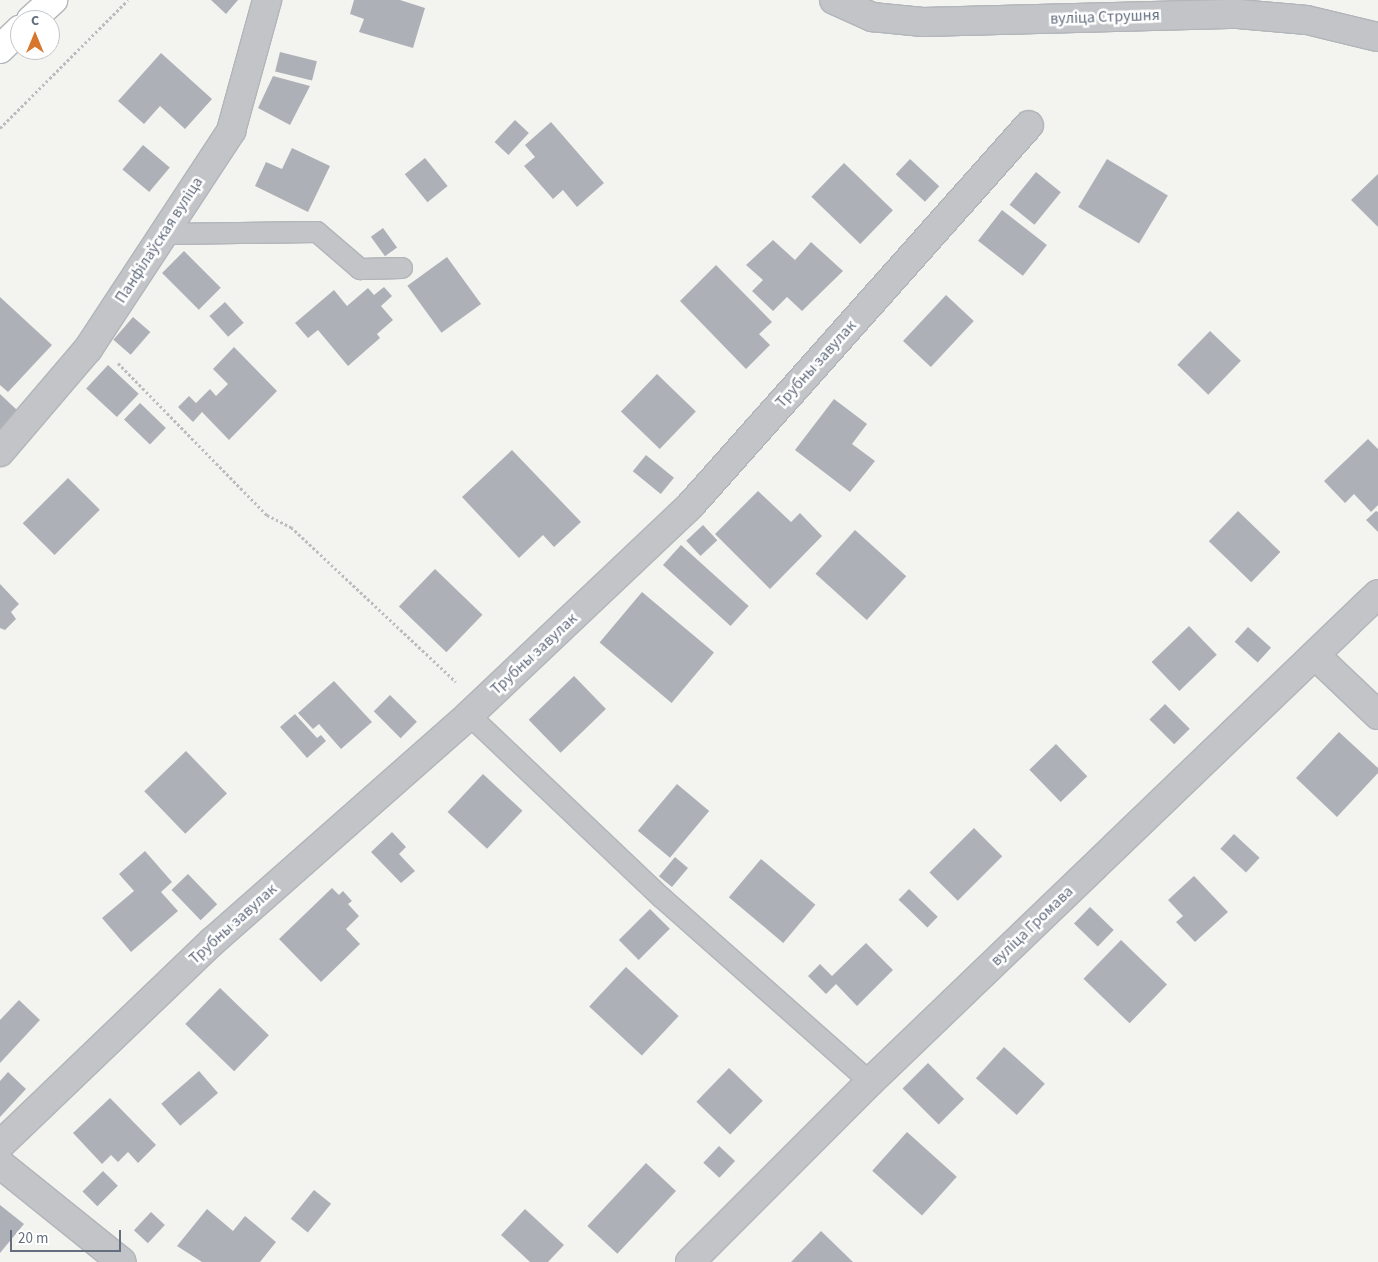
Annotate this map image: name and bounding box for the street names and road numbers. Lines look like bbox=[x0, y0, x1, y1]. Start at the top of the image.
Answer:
street label: вуліца Струшня bbox=[1050, 5, 1160, 29]
street label: Панфілаўская вуліца bbox=[111, 173, 207, 307]
street label: Трубны завулак bbox=[772, 316, 860, 412]
street label: Трубны завулак bbox=[487, 609, 581, 699]
street label: Трубны завулак bbox=[185, 880, 281, 968]
street label: вуліца Громава bbox=[987, 882, 1077, 970]

